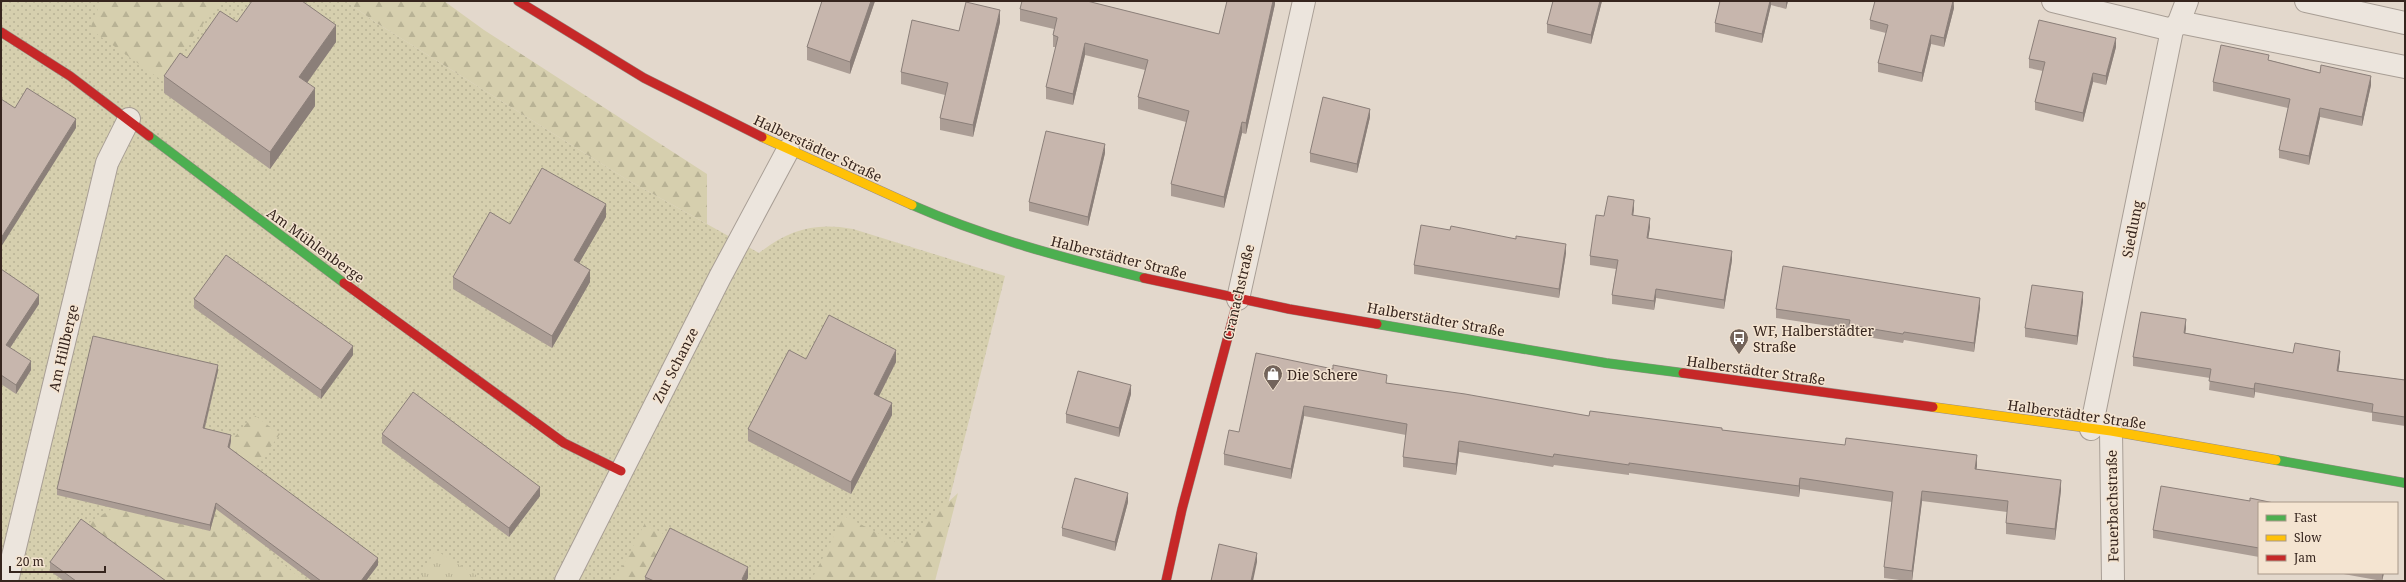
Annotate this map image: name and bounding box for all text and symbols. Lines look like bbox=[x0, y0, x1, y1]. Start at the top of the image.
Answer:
street label: Halberstädter Straße bbox=[751, 110, 885, 186]
street label: Siedlung bbox=[2117, 198, 2147, 259]
street label: Am Mühlenberge bbox=[263, 203, 369, 287]
street label: Halberstädter Straße bbox=[1049, 231, 1189, 283]
street label: Cranachstraße bbox=[1218, 242, 1258, 342]
street label: Halberstädter Straße bbox=[1366, 298, 1506, 340]
street label: Am Hillberge bbox=[44, 303, 82, 393]
place label: WF, Halberstädter Straße bbox=[1753, 321, 1875, 356]
street label: Zur Schanze bbox=[648, 324, 702, 406]
bus stop icon: WF, Halberstädter Straße bbox=[1728, 327, 1750, 355]
street label: Halberstädter Straße bbox=[1686, 351, 1826, 389]
shop icon: Die Schere bbox=[1262, 363, 1284, 391]
place label: Die Schere bbox=[1287, 365, 1358, 384]
street label: Halberstädter Straße bbox=[2007, 395, 2147, 433]
street label: Feuerbachstraße bbox=[2102, 450, 2122, 562]
legend bbox=[2258, 502, 2398, 574]
text: Fast bbox=[2294, 509, 2317, 526]
text: Slow bbox=[2294, 529, 2322, 546]
scale bar bbox=[10, 548, 105, 574]
text: Jam bbox=[2293, 549, 2316, 566]
text: 20 m bbox=[16, 553, 44, 570]

